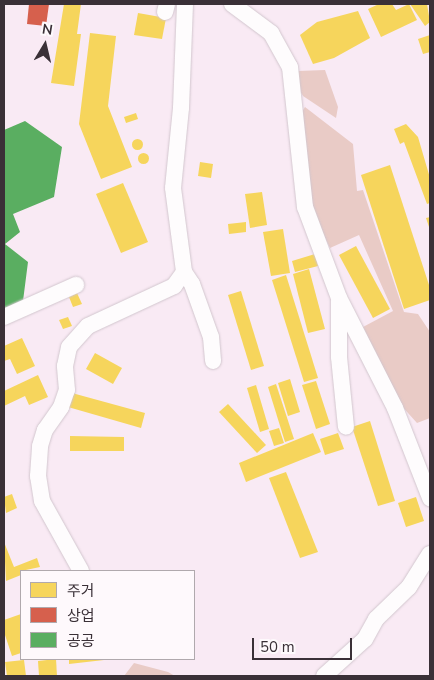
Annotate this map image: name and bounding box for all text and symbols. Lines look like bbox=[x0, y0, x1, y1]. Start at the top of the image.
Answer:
text: N bbox=[41, 19, 54, 40]
north arrow bbox=[20, 20, 70, 70]
legend bbox=[20, 570, 195, 660]
text: 주거 bbox=[67, 581, 95, 601]
text: 상업 bbox=[67, 606, 95, 626]
scale bar bbox=[254, 628, 354, 660]
text: 공공 bbox=[67, 631, 95, 651]
text: 50 m bbox=[260, 637, 295, 657]

